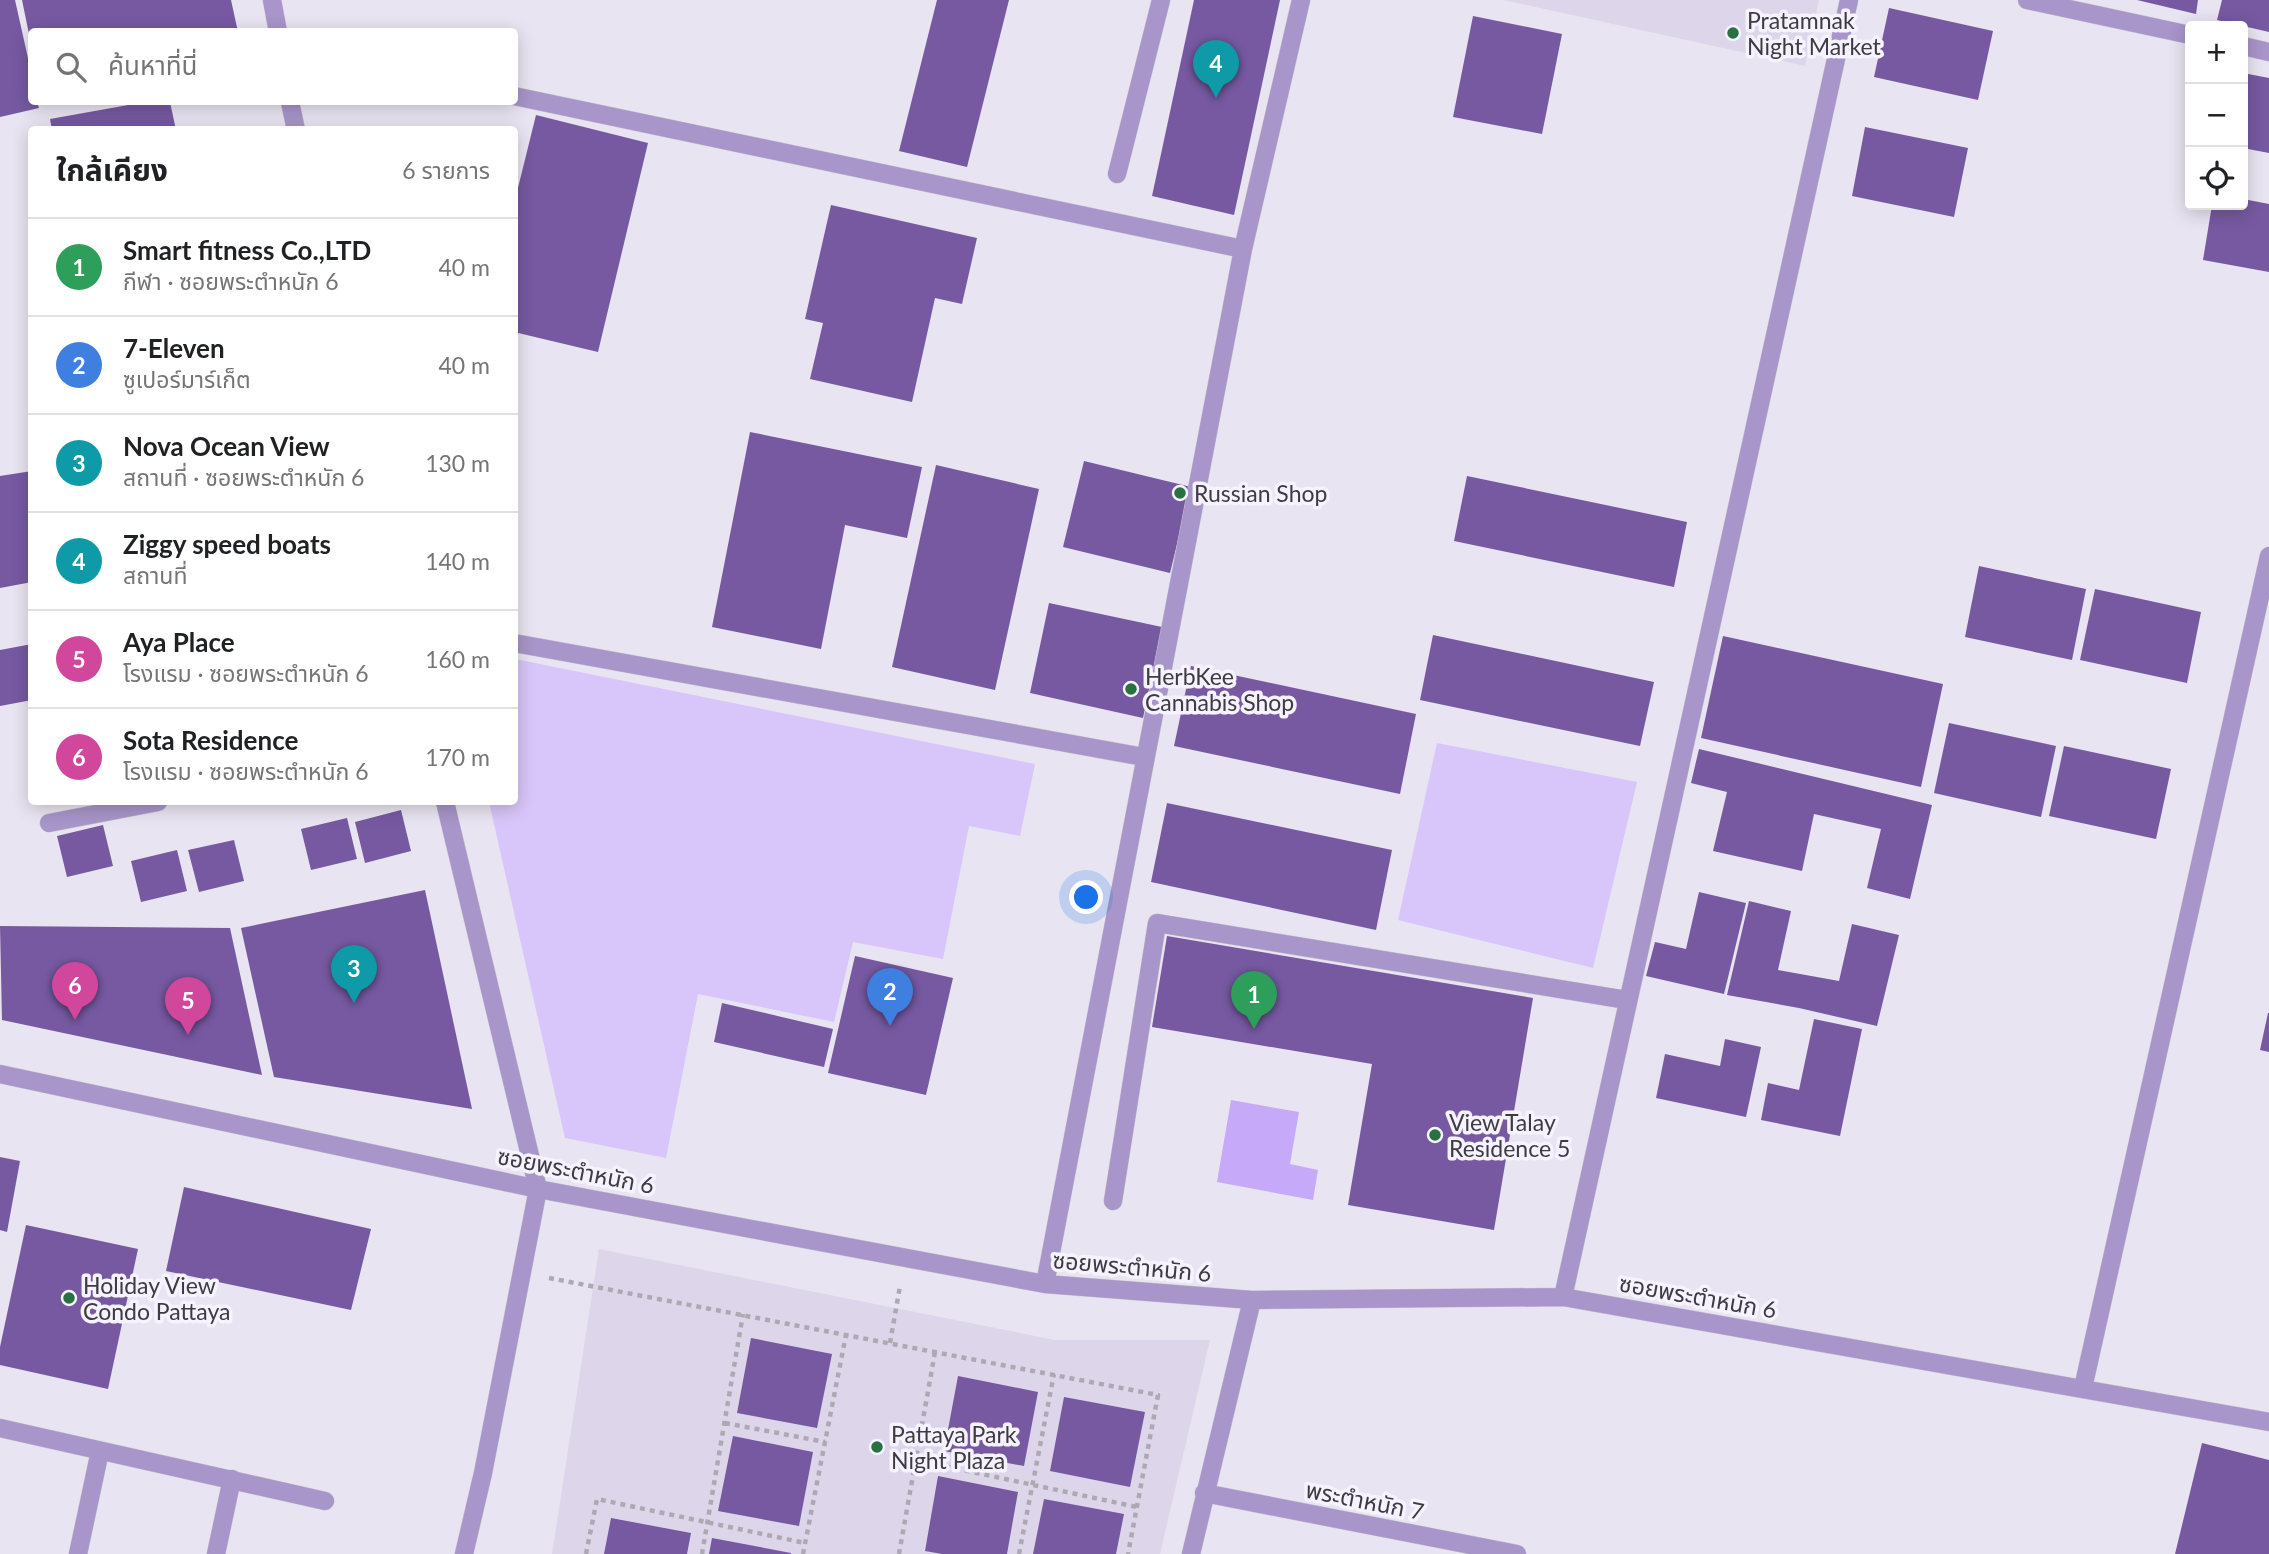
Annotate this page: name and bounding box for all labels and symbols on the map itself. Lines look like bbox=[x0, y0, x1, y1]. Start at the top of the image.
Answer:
place label: Pratamnak Night Market bbox=[1747, 6, 1882, 60]
marker: Pratamnak Night Market bbox=[1725, 25, 1741, 41]
pin: 4 bbox=[1193, 40, 1239, 98]
place label: Russian Shop bbox=[1194, 479, 1327, 507]
marker: Russian Shop bbox=[1172, 485, 1188, 501]
place label: HerbKee Cannabis Shop bbox=[1145, 662, 1294, 716]
marker: HerbKee Cannabis Shop bbox=[1123, 681, 1139, 697]
your location bbox=[1069, 880, 1103, 914]
pin: 3 bbox=[331, 945, 377, 1003]
pin: 6 bbox=[52, 962, 98, 1020]
pin: 2 bbox=[867, 968, 913, 1026]
pin: 1 bbox=[1231, 971, 1277, 1029]
pin: 5 bbox=[165, 977, 211, 1035]
place label: View Talay Residence 5 bbox=[1449, 1108, 1570, 1162]
marker: View Talay Residence 5 bbox=[1427, 1127, 1443, 1143]
street label: ซอยพระตำหนัก 6 bbox=[495, 1141, 657, 1199]
street label: ซอยพระตำหนัก 6 bbox=[1051, 1245, 1213, 1287]
street label: ซอยพระตำหนัก 6 bbox=[1617, 1268, 1779, 1324]
place label: Holiday View Condo Pattaya bbox=[83, 1271, 230, 1325]
marker: Holiday View Condo Pattaya bbox=[61, 1290, 77, 1306]
place label: Pattaya Park Night Plaza bbox=[891, 1420, 1017, 1474]
marker: Pattaya Park Night Plaza bbox=[869, 1439, 885, 1455]
street label: พระตำหนัก 7 bbox=[1304, 1475, 1426, 1525]

